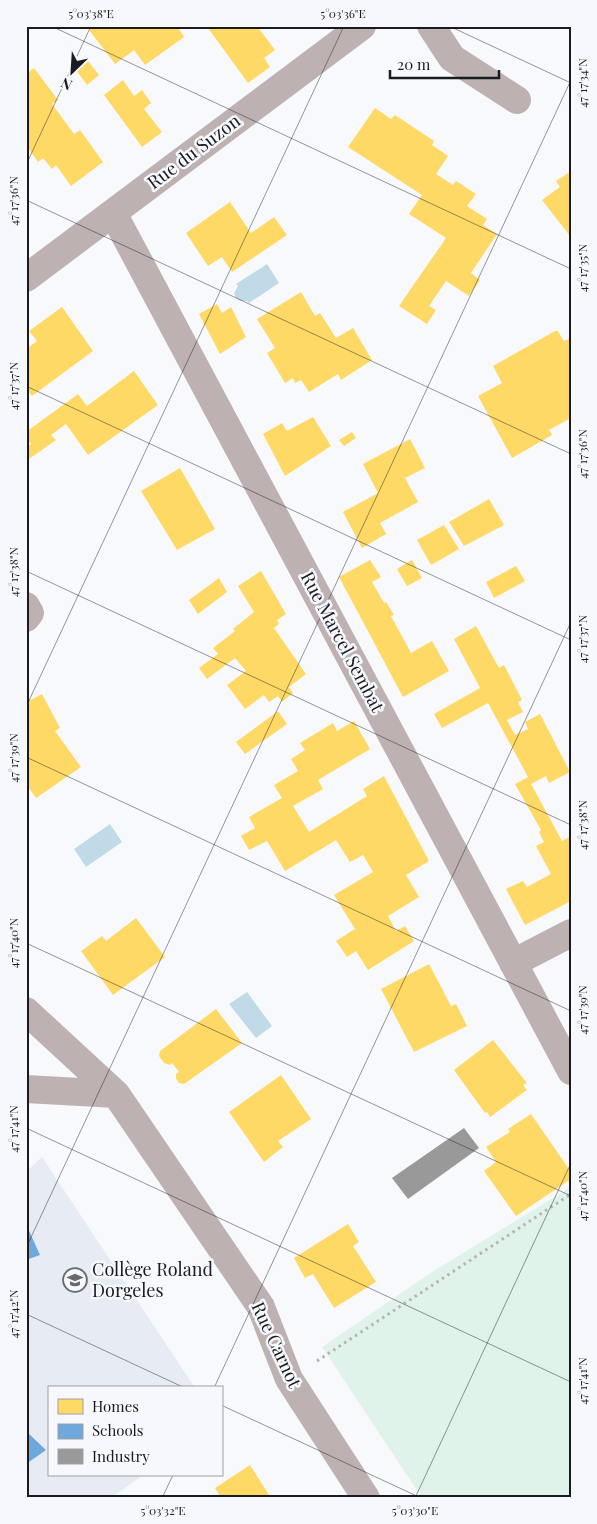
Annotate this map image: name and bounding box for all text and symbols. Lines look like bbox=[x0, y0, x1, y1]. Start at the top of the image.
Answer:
text: 5°03'38"E bbox=[68, 5, 114, 21]
text: 5°03'36"E bbox=[320, 5, 366, 21]
north arrow bbox=[48, 48, 98, 98]
scale bar bbox=[390, 48, 498, 80]
text: 20 m bbox=[397, 54, 431, 74]
text: 47°17'34"N bbox=[574, 58, 590, 108]
text: N bbox=[58, 73, 75, 95]
street label: Rue du Suzon bbox=[142, 108, 245, 194]
text: 47°17'36"N bbox=[5, 176, 21, 226]
text: 47°17'35"N bbox=[574, 243, 590, 292]
text: 47°17'37"N bbox=[5, 361, 21, 410]
text: 47°17'36"N bbox=[574, 429, 590, 479]
text: 47°17'38"N bbox=[5, 547, 21, 597]
street label: Rue Marcel Sembat bbox=[296, 567, 390, 716]
text: 47°17'37"N bbox=[574, 614, 590, 663]
text: 47°17'39"N bbox=[5, 733, 21, 783]
text: 47°17'38"N bbox=[574, 800, 590, 850]
text: 47°17'40"N bbox=[5, 917, 21, 968]
text: 47°17'39"N bbox=[574, 985, 590, 1035]
text: 47°17'41"N bbox=[5, 1105, 21, 1153]
text: 47°17'40"N bbox=[574, 1170, 590, 1221]
place label: Collège Roland Dorgeles bbox=[92, 1257, 213, 1302]
school or university icon: Collège Roland Dorgeles bbox=[62, 1267, 88, 1293]
text: 47°17'42"N bbox=[5, 1289, 21, 1338]
street label: Rue Carnot bbox=[247, 1298, 307, 1392]
text: 47°17'41"N bbox=[574, 1357, 590, 1405]
legend bbox=[48, 1386, 222, 1476]
text: Homes bbox=[92, 1396, 139, 1416]
text: Schools bbox=[92, 1420, 144, 1440]
text: Industry bbox=[92, 1446, 150, 1466]
text: 5°03'32"E bbox=[140, 1502, 186, 1518]
text: 5°03'30"E bbox=[392, 1502, 438, 1518]

